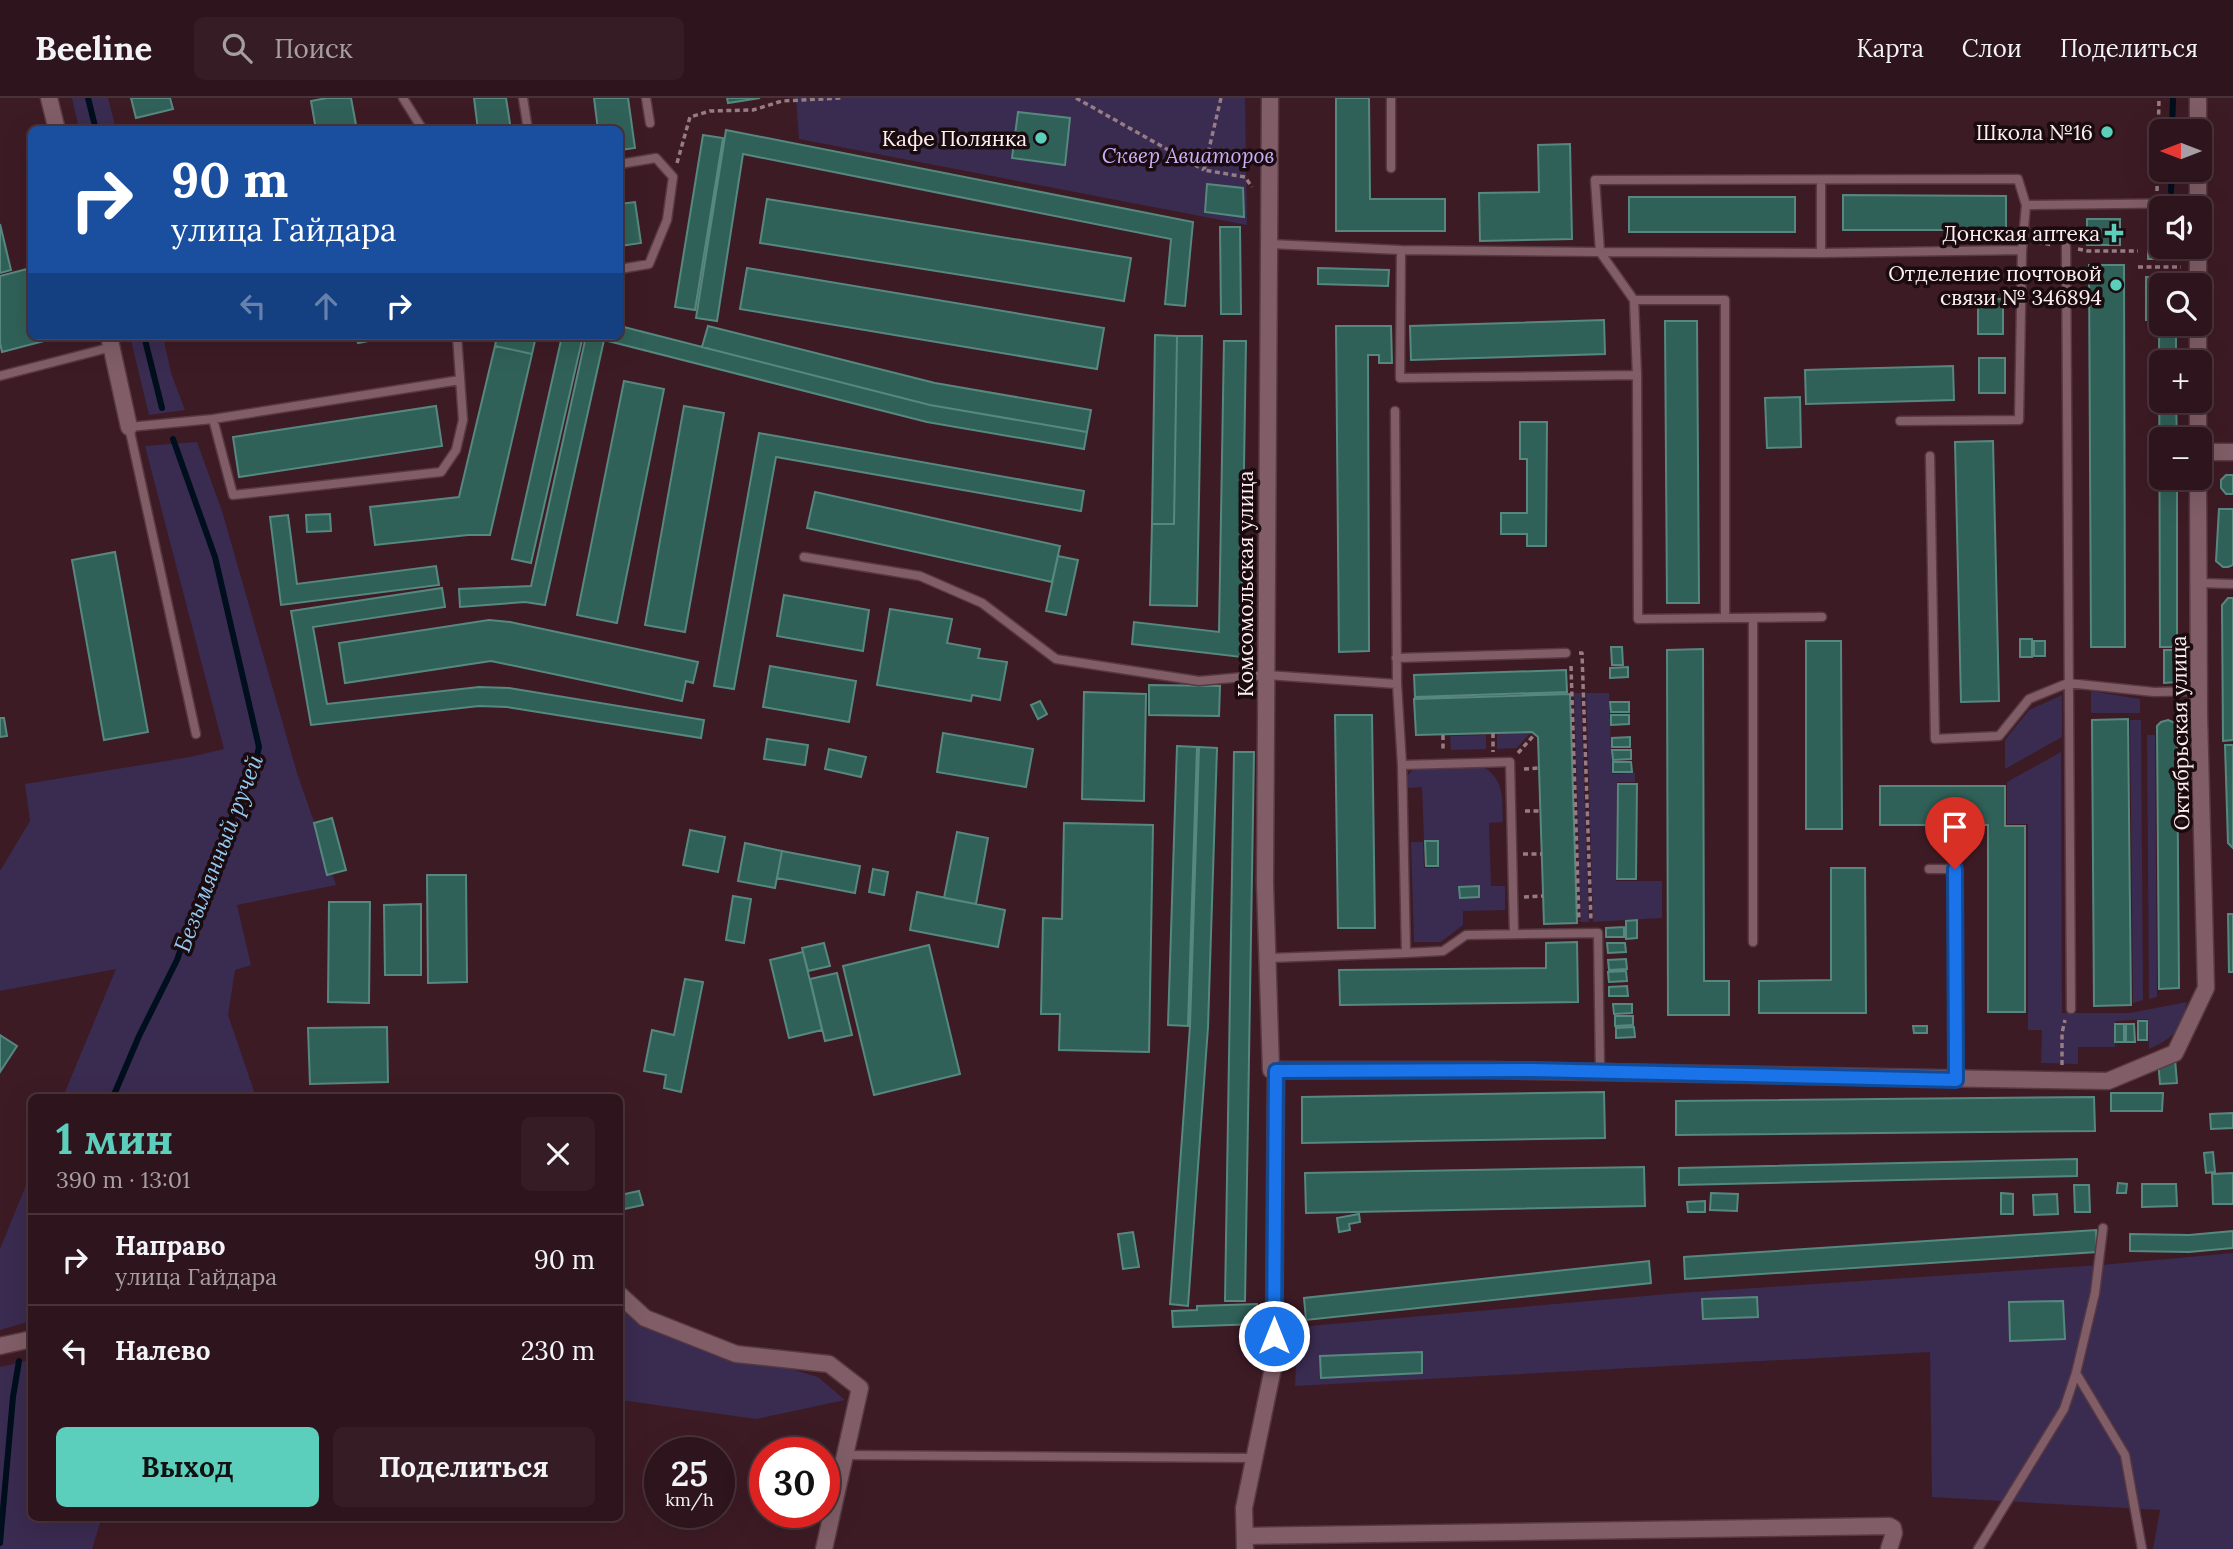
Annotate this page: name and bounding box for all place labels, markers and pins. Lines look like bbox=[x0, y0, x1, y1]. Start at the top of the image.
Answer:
place label: Школа №16 bbox=[1976, 119, 2093, 146]
marker: Школа №16 bbox=[2099, 124, 2115, 140]
place label: Кафе Полянка bbox=[882, 125, 1027, 152]
marker: Кафе Полянка bbox=[1033, 130, 1049, 146]
place label: Донская аптека bbox=[1942, 220, 2100, 247]
marker: Донская аптека bbox=[2106, 225, 2122, 241]
place label: Отделение почтовой связи № 346894 bbox=[1888, 260, 2102, 311]
marker: Отделение почтовой связи № 346894 bbox=[2108, 277, 2124, 293]
pin bbox=[1925, 797, 1985, 869]

